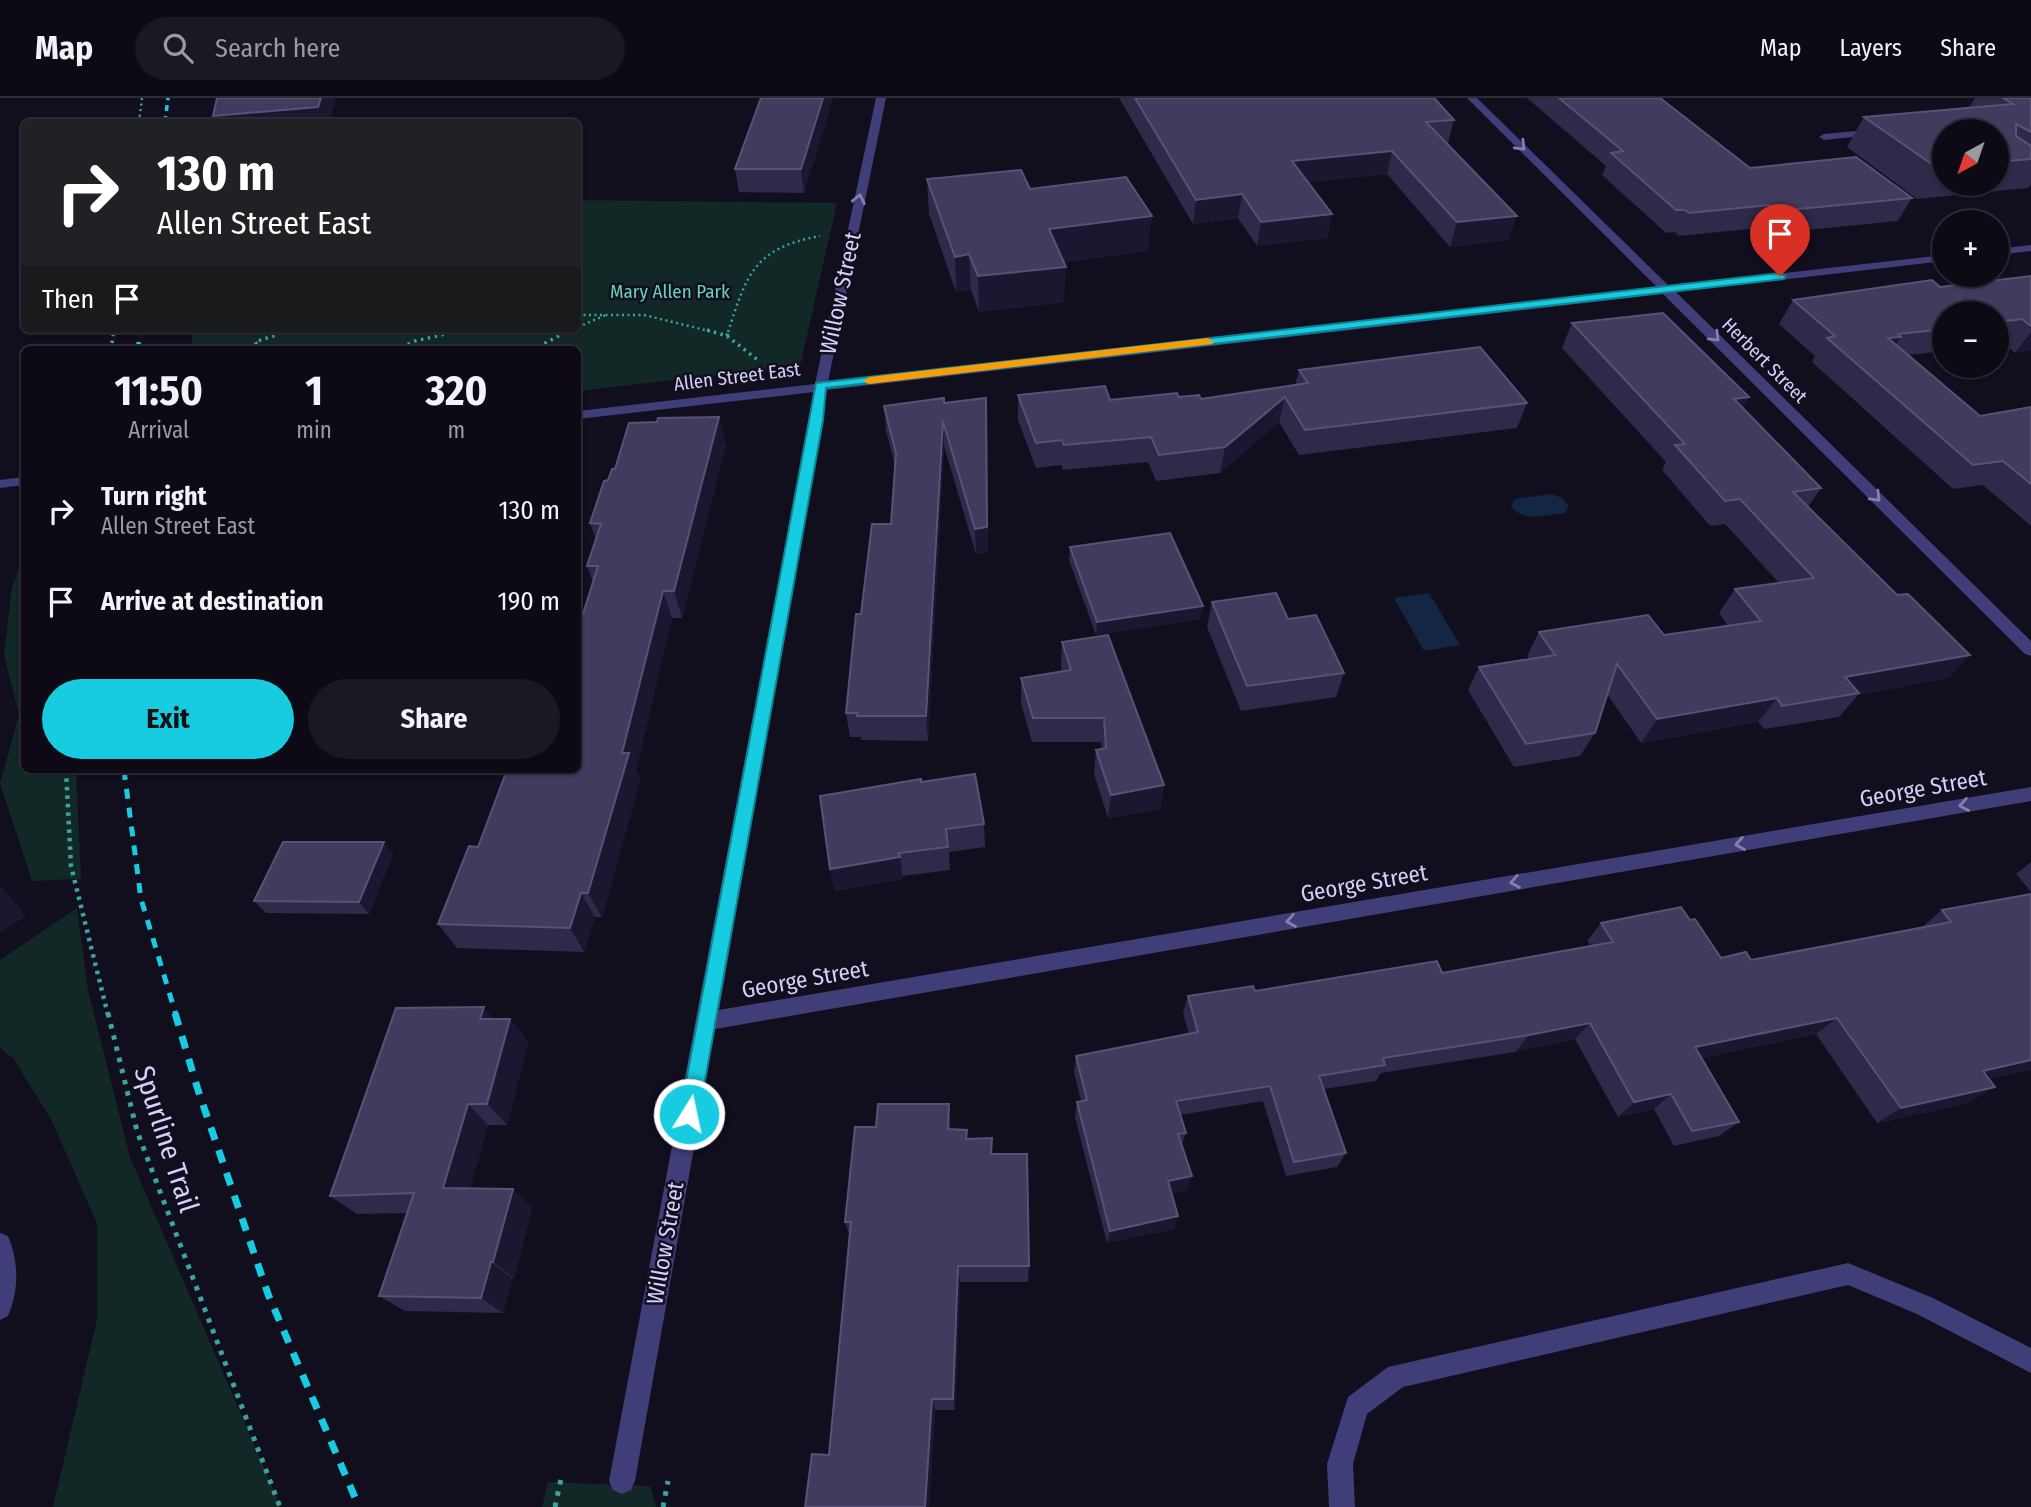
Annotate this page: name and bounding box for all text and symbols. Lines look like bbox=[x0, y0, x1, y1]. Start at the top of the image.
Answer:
search box bbox=[135, 17, 625, 80]
text: Map bbox=[35, 28, 93, 68]
icon: search bbox=[159, 29, 197, 67]
text: Search here bbox=[215, 33, 340, 64]
text: Map bbox=[1760, 34, 1802, 62]
text: Layers bbox=[1840, 34, 1902, 62]
text: Share bbox=[1940, 34, 1996, 62]
north arrow bbox=[1932, 119, 2009, 196]
map controls bbox=[1932, 119, 2009, 378]
one-way arrow bbox=[1512, 138, 1525, 151]
text: 130 m bbox=[157, 144, 275, 203]
icon: right bbox=[42, 147, 133, 238]
one-way arrow bbox=[851, 193, 866, 205]
text: Allen Street East bbox=[157, 204, 371, 242]
pin bbox=[1750, 204, 1810, 276]
button: + bbox=[1932, 210, 2009, 287]
icon: arrive bbox=[1761, 215, 1799, 253]
street label: Willow Street bbox=[813, 229, 867, 357]
icon: arrive bbox=[108, 280, 146, 318]
park label: Mary Allen Park bbox=[610, 280, 730, 303]
text: Then bbox=[42, 284, 94, 315]
button: − bbox=[1932, 301, 2009, 378]
street label: Herbert Street bbox=[1717, 313, 1813, 408]
one-way arrow bbox=[1706, 329, 1719, 342]
street label: Allen Street East bbox=[673, 357, 802, 396]
text: 11:50 bbox=[115, 366, 203, 416]
text: 1 bbox=[305, 366, 323, 416]
text: 320 bbox=[426, 366, 487, 416]
text: Arrival bbox=[128, 416, 189, 444]
text: min bbox=[296, 416, 332, 444]
text: m bbox=[448, 416, 465, 444]
text: Turn right bbox=[101, 481, 207, 512]
one-way arrow bbox=[1868, 489, 1881, 502]
icon: right bbox=[42, 492, 80, 530]
text: 130 m bbox=[498, 495, 560, 526]
text: Allen Street East bbox=[101, 512, 255, 540]
icon: arrive bbox=[42, 583, 80, 621]
text: Arrive at destination bbox=[101, 586, 324, 617]
text: 190 m bbox=[498, 586, 560, 617]
button: Exit bbox=[42, 679, 294, 759]
button: Share bbox=[308, 679, 560, 759]
street label: George Street bbox=[1857, 763, 1989, 813]
one-way arrow bbox=[1958, 797, 1970, 812]
one-way arrow bbox=[1734, 836, 1745, 851]
street label: George Street bbox=[1298, 858, 1430, 908]
one-way arrow bbox=[1509, 874, 1521, 889]
one-way arrow bbox=[1285, 913, 1297, 928]
street label: George Street bbox=[739, 954, 871, 1004]
street label: Spurline Trail bbox=[127, 1062, 206, 1217]
position arrow bbox=[652, 1077, 726, 1151]
street label: Willow Street bbox=[640, 1179, 690, 1307]

